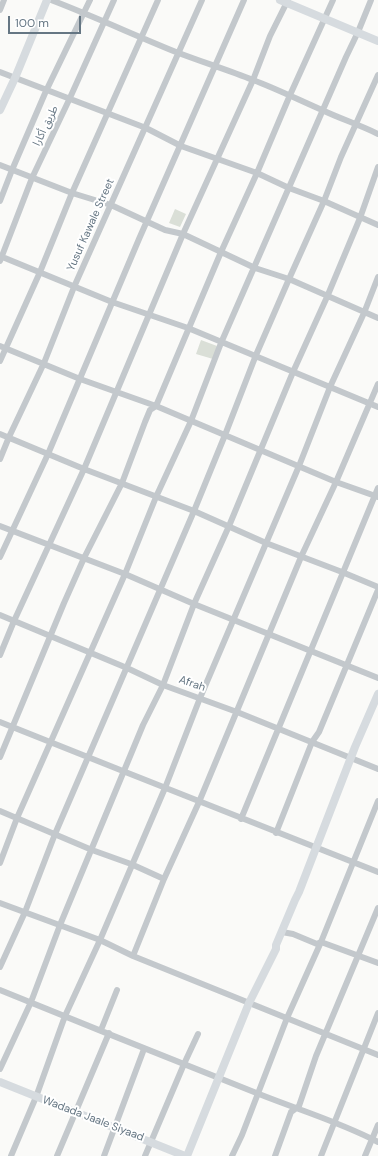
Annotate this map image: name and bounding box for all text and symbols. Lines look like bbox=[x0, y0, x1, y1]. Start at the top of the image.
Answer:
scale bar bbox=[10, 8, 83, 34]
text: 100 m bbox=[15, 15, 49, 31]
street label: طريق أكارا bbox=[31, 104, 61, 148]
street label: Yusuf Kawale Street bbox=[65, 177, 117, 273]
street label: Afrah bbox=[177, 673, 207, 695]
street label: Wadada Jaale Siyaad bbox=[40, 1094, 146, 1144]

